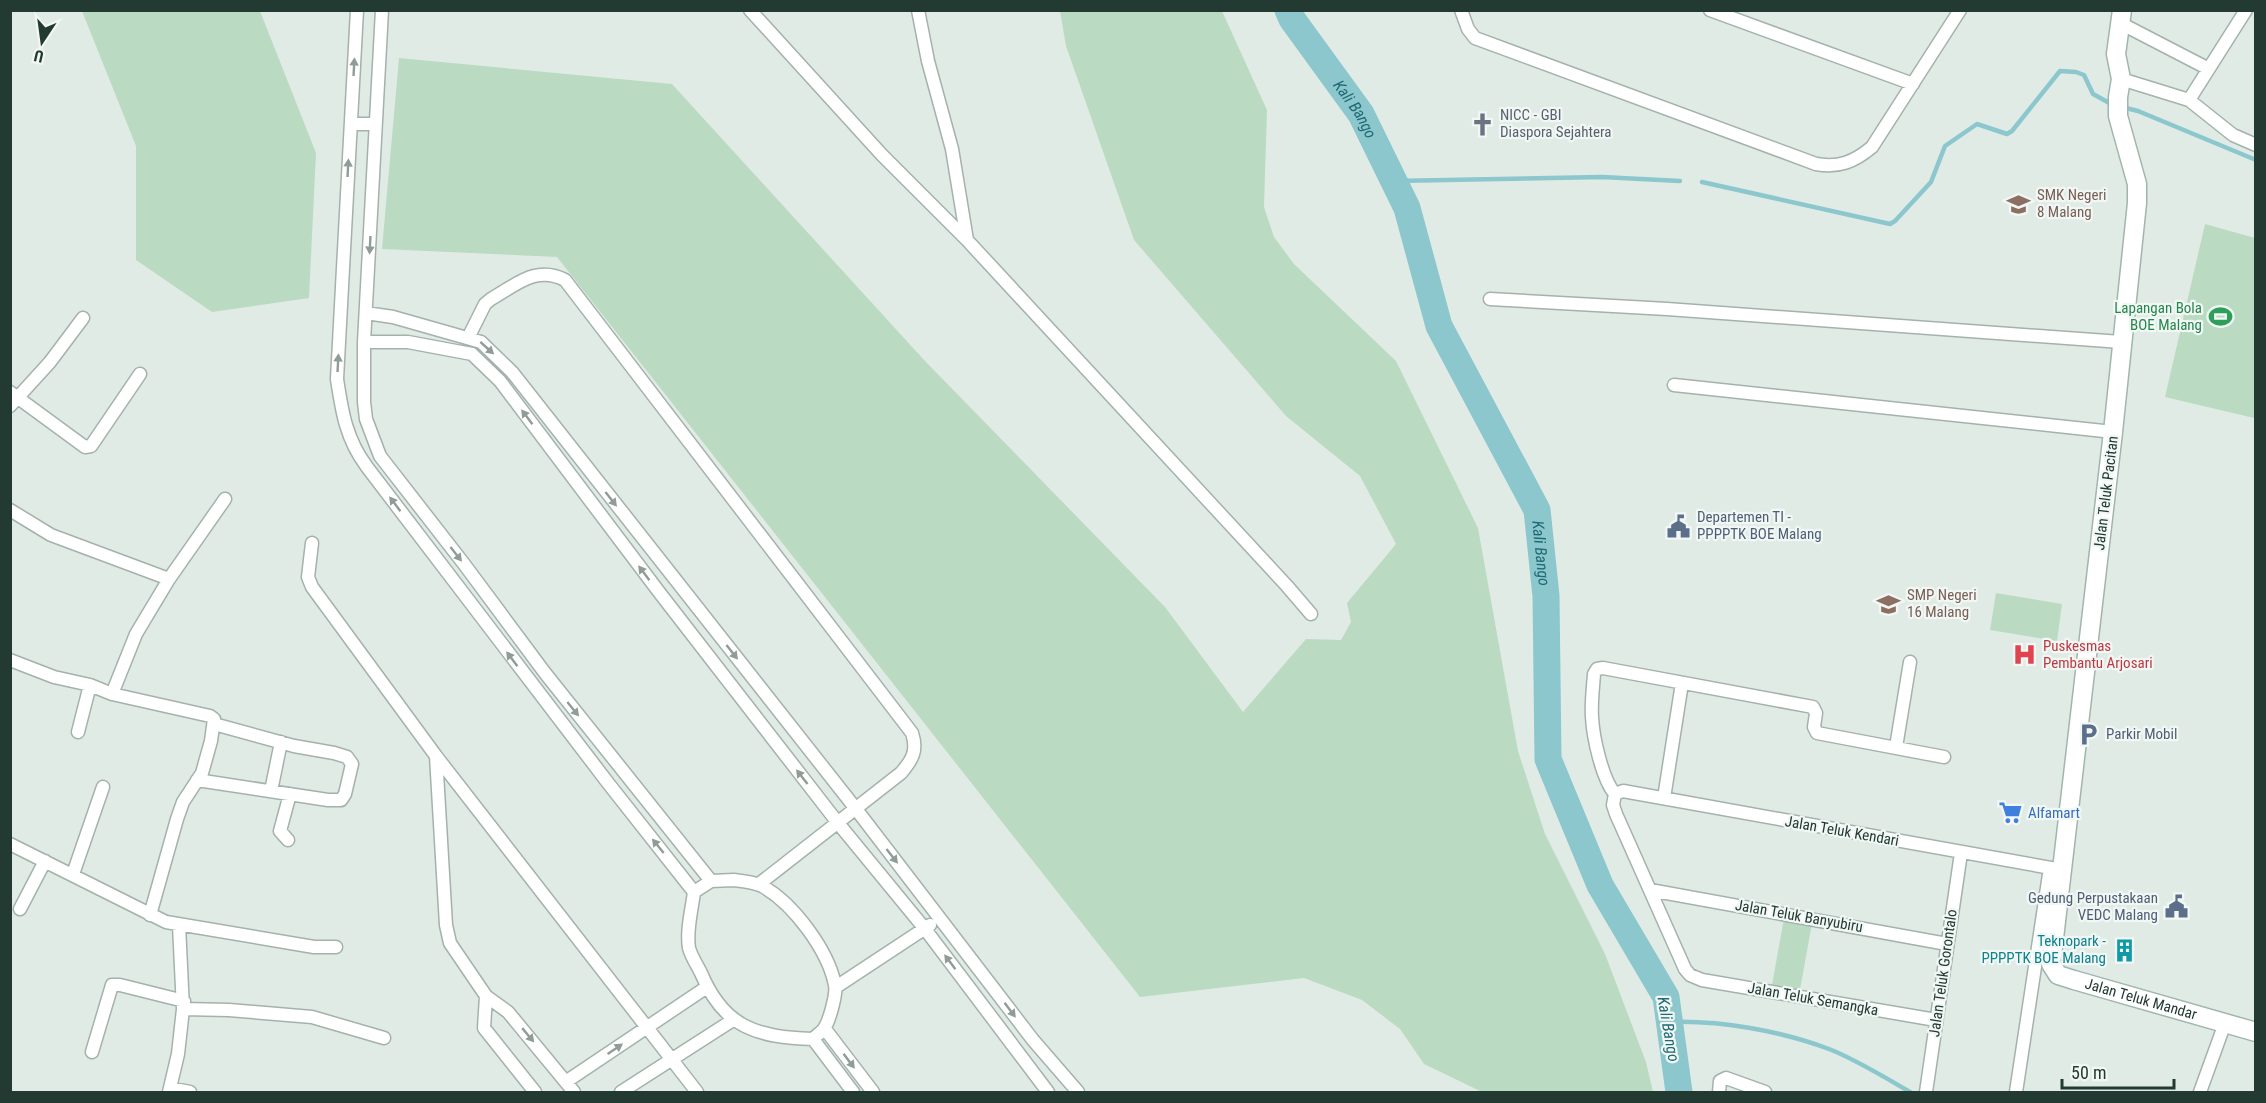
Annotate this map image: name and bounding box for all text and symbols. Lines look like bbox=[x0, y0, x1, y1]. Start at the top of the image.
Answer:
north arrow bbox=[12, 12, 72, 72]
text: U bbox=[32, 46, 45, 66]
one-way arrow bbox=[349, 58, 359, 77]
water label: Kali Bango bbox=[1329, 76, 1380, 141]
place label: NICC - GBI Diaspora Sejahtera bbox=[1500, 106, 1611, 141]
church icon: NICC - GBI Diaspora Sejahtera bbox=[1469, 111, 1495, 137]
one-way arrow bbox=[344, 159, 353, 178]
place label: SMK Negeri 8 Malang bbox=[2037, 186, 2107, 221]
school or university icon: SMK Negeri 8 Malang bbox=[2006, 191, 2032, 217]
one-way arrow bbox=[365, 236, 374, 255]
place label: Lapangan Bola BOE Malang bbox=[2114, 299, 2202, 334]
sports icon: Lapangan Bola BOE Malang bbox=[2207, 304, 2233, 330]
one-way arrow bbox=[480, 342, 495, 355]
one-way arrow bbox=[333, 354, 342, 373]
one-way arrow bbox=[521, 409, 534, 425]
street label: Jalan Teluk Pacitan bbox=[2090, 435, 2122, 551]
one-way arrow bbox=[605, 491, 617, 506]
one-way arrow bbox=[389, 496, 401, 511]
place label: Departemen TI - PPPPTK BOE Malang bbox=[1697, 508, 1822, 543]
public building icon: Departemen TI - PPPPTK BOE Malang bbox=[1666, 513, 1692, 539]
water label: Kali Bango bbox=[1528, 520, 1554, 587]
one-way arrow bbox=[449, 546, 461, 561]
one-way arrow bbox=[639, 565, 651, 580]
place label: SMP Negeri 16 Malang bbox=[1907, 586, 1977, 621]
school or university icon: SMP Negeri 16 Malang bbox=[1876, 591, 1902, 617]
place label: Puskesmas Pembantu Arjosari bbox=[2043, 637, 2153, 672]
hospital icon: Puskesmas Pembantu Arjosari bbox=[2012, 642, 2038, 668]
one-way arrow bbox=[725, 644, 738, 660]
one-way arrow bbox=[506, 651, 519, 667]
one-way arrow bbox=[567, 701, 580, 717]
parking icon: Parkir Mobil bbox=[2075, 721, 2101, 747]
place label: Parkir Mobil bbox=[2106, 725, 2177, 743]
one-way arrow bbox=[795, 769, 808, 785]
supermarket icon: Alfamart bbox=[1997, 800, 2023, 826]
place label: Alfamart bbox=[2028, 804, 2080, 822]
street label: Jalan Teluk Kendari bbox=[1784, 812, 1900, 850]
one-way arrow bbox=[651, 838, 664, 854]
one-way arrow bbox=[885, 848, 897, 863]
place label: Gedung Perpustakaan VEDC Malang bbox=[2028, 889, 2158, 924]
public building icon: Gedung Perpustakaan VEDC Malang bbox=[2163, 894, 2189, 920]
street label: Jalan Teluk Banyubiru bbox=[1734, 896, 1864, 936]
street label: Jalan Teluk Gorontalo bbox=[1925, 908, 1961, 1038]
place label: Teknopark - PPPPTK BOE Malang bbox=[1981, 932, 2106, 967]
building icon: Teknopark - PPPPTK BOE Malang bbox=[2111, 937, 2137, 963]
one-way arrow bbox=[943, 954, 956, 970]
street label: Jalan Teluk Mandar bbox=[2083, 975, 2199, 1024]
street label: Jalan Teluk Semangka bbox=[1746, 979, 1880, 1019]
water label: Kali Bango bbox=[1653, 995, 1684, 1063]
one-way arrow bbox=[1004, 1003, 1016, 1018]
one-way arrow bbox=[521, 1027, 534, 1042]
one-way arrow bbox=[607, 1043, 623, 1055]
scale bar bbox=[2062, 1052, 2174, 1090]
one-way arrow bbox=[842, 1053, 854, 1068]
text: 50 m bbox=[2071, 1062, 2106, 1083]

